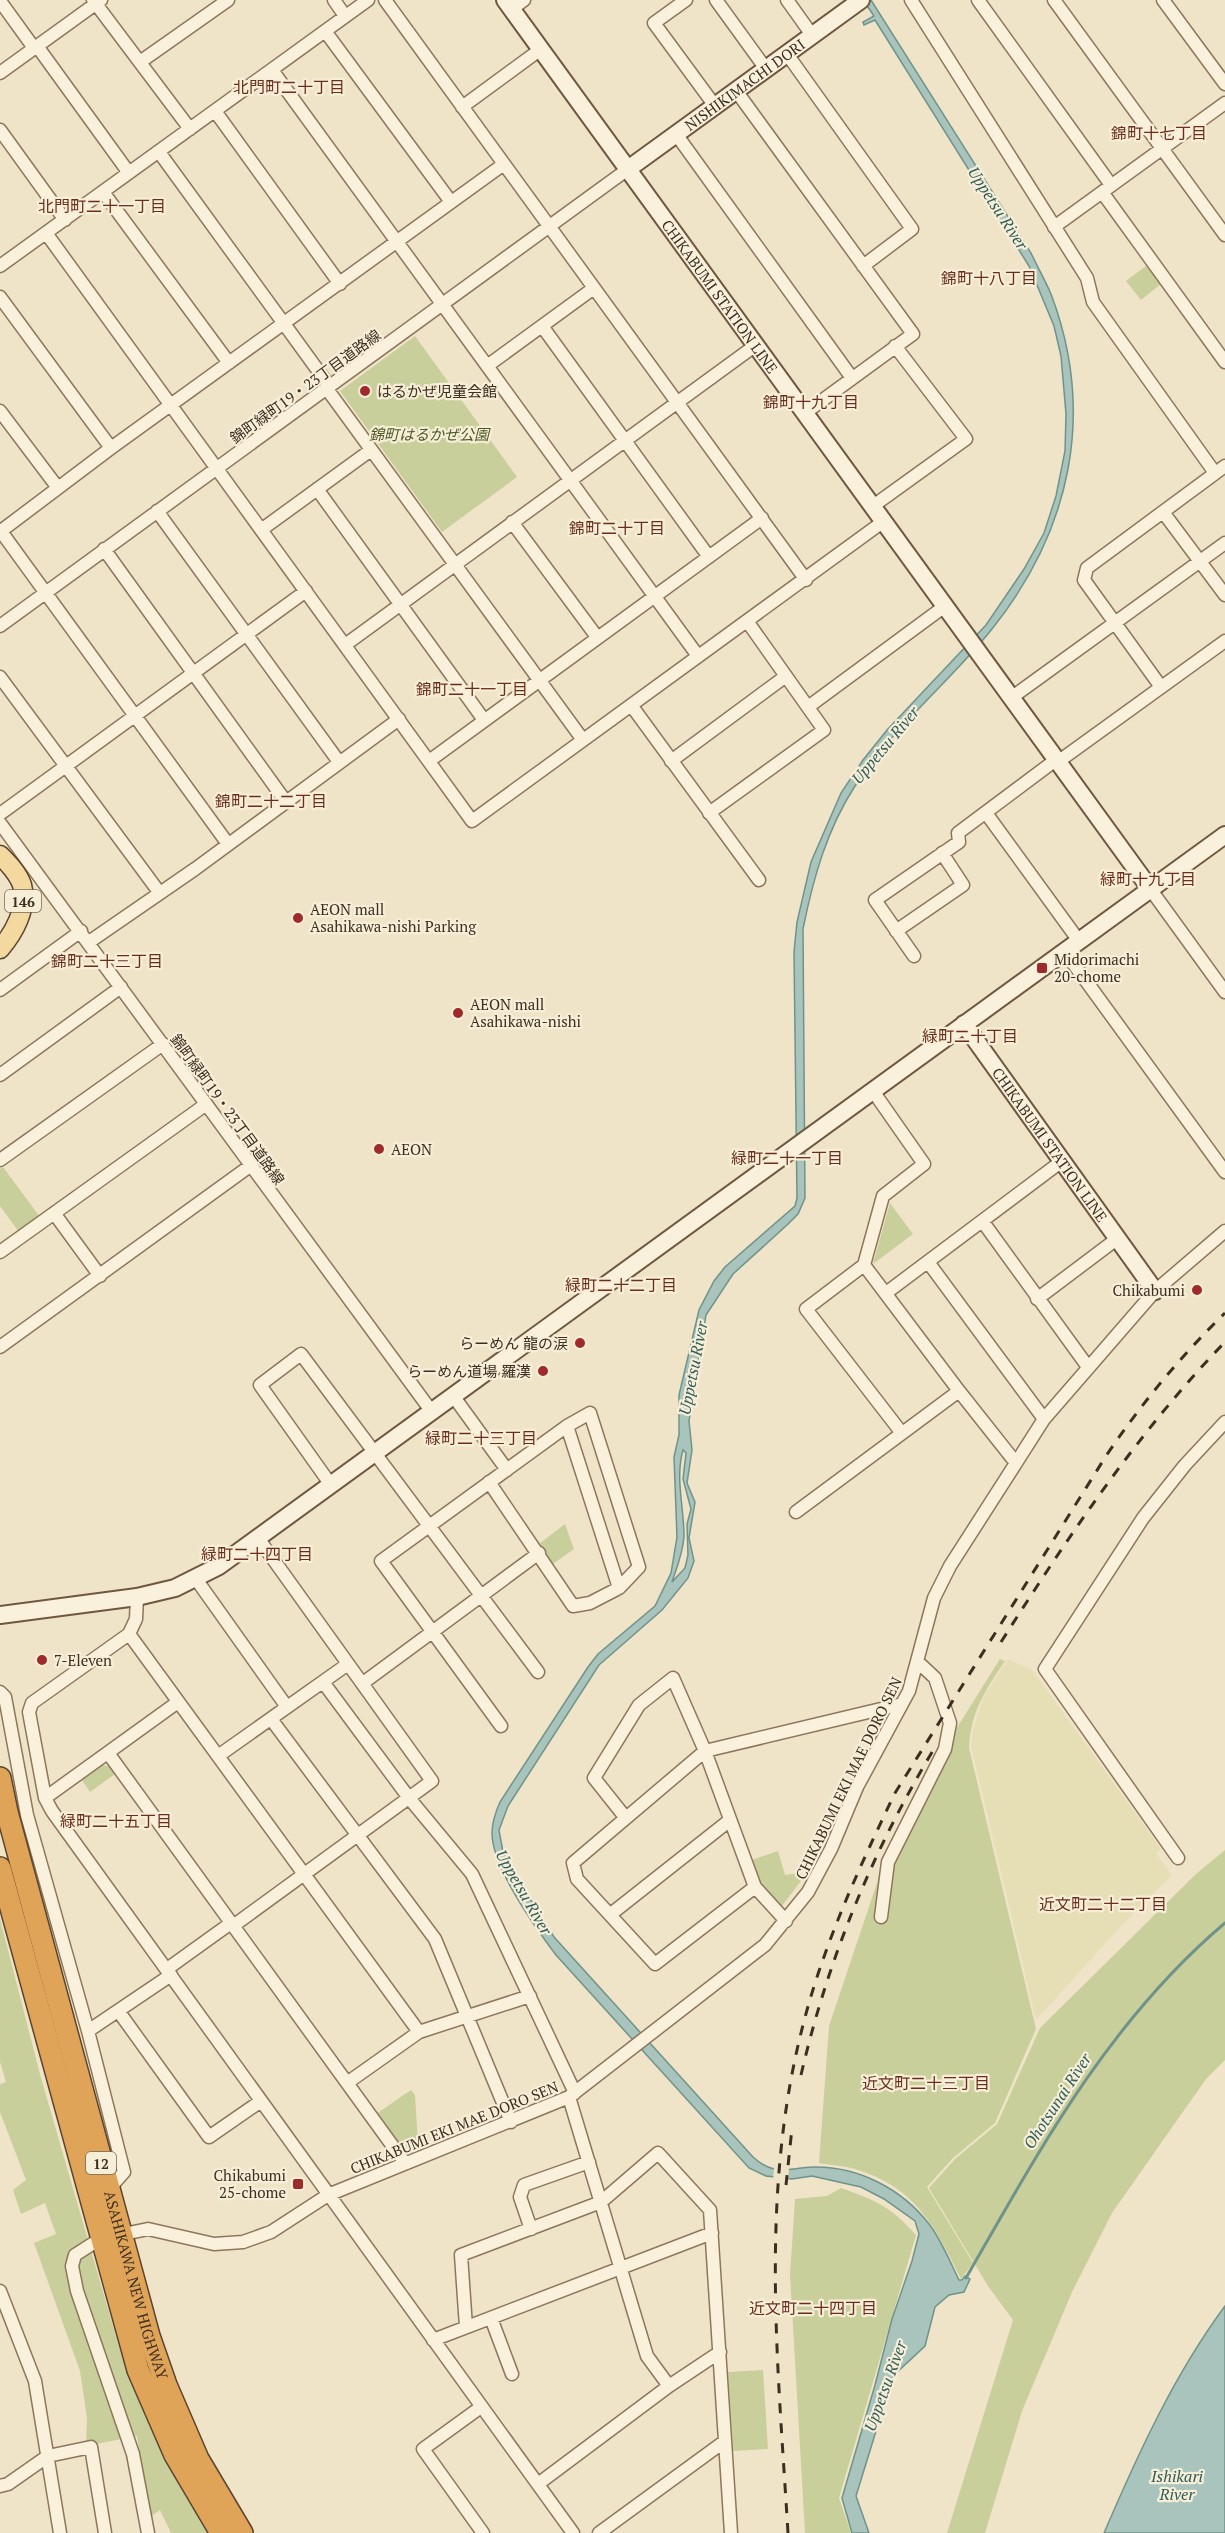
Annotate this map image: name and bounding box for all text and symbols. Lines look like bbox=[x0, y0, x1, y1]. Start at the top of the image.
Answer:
street label: NISHIKIMACHI DORI bbox=[680, 34, 809, 135]
district label: 北門町二十丁目 bbox=[233, 76, 345, 98]
district label: 錦町十七丁目 bbox=[1111, 122, 1207, 144]
water label: Uppetsu River bbox=[963, 162, 1033, 254]
district label: 北門町二十一丁目 bbox=[38, 195, 166, 217]
street label: CHIKABUMI STATION LINE bbox=[657, 215, 783, 377]
district label: 錦町十八丁目 bbox=[941, 267, 1037, 289]
street label: 錦町緑町19・23丁目道路線 bbox=[226, 324, 384, 448]
place label: はるかぜ児童会館 bbox=[377, 381, 497, 401]
marker: はるかぜ児童会館 bbox=[358, 384, 372, 398]
district label: 錦町十九丁目 bbox=[763, 391, 859, 413]
park label: 錦町はるかぜ公園 bbox=[369, 424, 491, 444]
district label: 錦町二十丁目 bbox=[569, 517, 665, 539]
district label: 錦町二十一丁目 bbox=[416, 678, 528, 700]
water label: Uppetsu River bbox=[846, 701, 924, 788]
district label: 錦町二十二丁目 bbox=[215, 790, 327, 812]
district label: 緑町十九丁目 bbox=[1100, 868, 1196, 890]
road number: 146 bbox=[5, 890, 41, 912]
place label: AEON mall Asahikawa-nishi Parking bbox=[310, 899, 477, 936]
marker: AEON mall Asahikawa-nishi Parking bbox=[291, 911, 305, 925]
place label: Midorimachi 20-chome bbox=[1054, 949, 1139, 986]
district label: 錦町二十三丁目 bbox=[51, 950, 163, 972]
marker: Midorimachi 20-chome bbox=[1035, 961, 1049, 975]
place label: AEON mall Asahikawa-nishi bbox=[470, 994, 581, 1031]
marker: AEON mall Asahikawa-nishi bbox=[451, 1006, 465, 1020]
district label: 緑町二十丁目 bbox=[922, 1025, 1018, 1047]
street label: 錦町緑町19・23丁目道路線 bbox=[166, 1030, 290, 1188]
street label: CHIKABUMI STATION LINE bbox=[988, 1063, 1112, 1226]
place label: AEON bbox=[391, 1139, 432, 1159]
marker: AEON bbox=[372, 1142, 386, 1156]
district label: 緑町二十一丁目 bbox=[731, 1147, 843, 1169]
district label: 緑町二十二丁目 bbox=[565, 1274, 677, 1296]
place label: Chikabumi bbox=[1112, 1280, 1185, 1300]
marker: Chikabumi bbox=[1190, 1283, 1204, 1297]
water label: Uppetsu River bbox=[673, 1319, 713, 1417]
place label: らーめん 龍の涙 bbox=[459, 1333, 568, 1353]
marker: らーめん 龍の涙 bbox=[573, 1336, 587, 1350]
place label: らーめん道場 羅漢 bbox=[407, 1361, 531, 1381]
marker: らーめん道場 羅漢 bbox=[536, 1364, 550, 1378]
district label: 緑町二十三丁目 bbox=[425, 1427, 537, 1449]
district label: 緑町二十四丁目 bbox=[201, 1543, 313, 1565]
place label: 7-Eleven bbox=[54, 1650, 112, 1670]
marker: 7-Eleven bbox=[35, 1653, 49, 1667]
street label: CHIKABUMI EKI MAE DORO SEN bbox=[790, 1673, 906, 1883]
district label: 緑町二十五丁目 bbox=[60, 1810, 172, 1832]
water label: Uppetsu River bbox=[491, 1845, 558, 1939]
district label: 近文町二十二丁目 bbox=[1039, 1893, 1167, 1915]
water label: Ohotsunai River bbox=[1018, 2048, 1097, 2153]
district label: 近文町二十三丁目 bbox=[862, 2072, 990, 2094]
street label: CHIKABUMI EKI MAE DORO SEN bbox=[347, 2076, 561, 2178]
road number: 12 bbox=[86, 2152, 116, 2174]
place label: Chikabumi 25-chome bbox=[213, 2165, 286, 2202]
marker: Chikabumi 25-chome bbox=[291, 2177, 305, 2191]
street label: ASAHIKAWA NEW HIGHWAY bbox=[100, 2188, 173, 2382]
district label: 近文町二十四丁目 bbox=[749, 2297, 877, 2319]
water label: Uppetsu River bbox=[858, 2337, 912, 2434]
water label: Ishikari River bbox=[1150, 2465, 1204, 2505]

